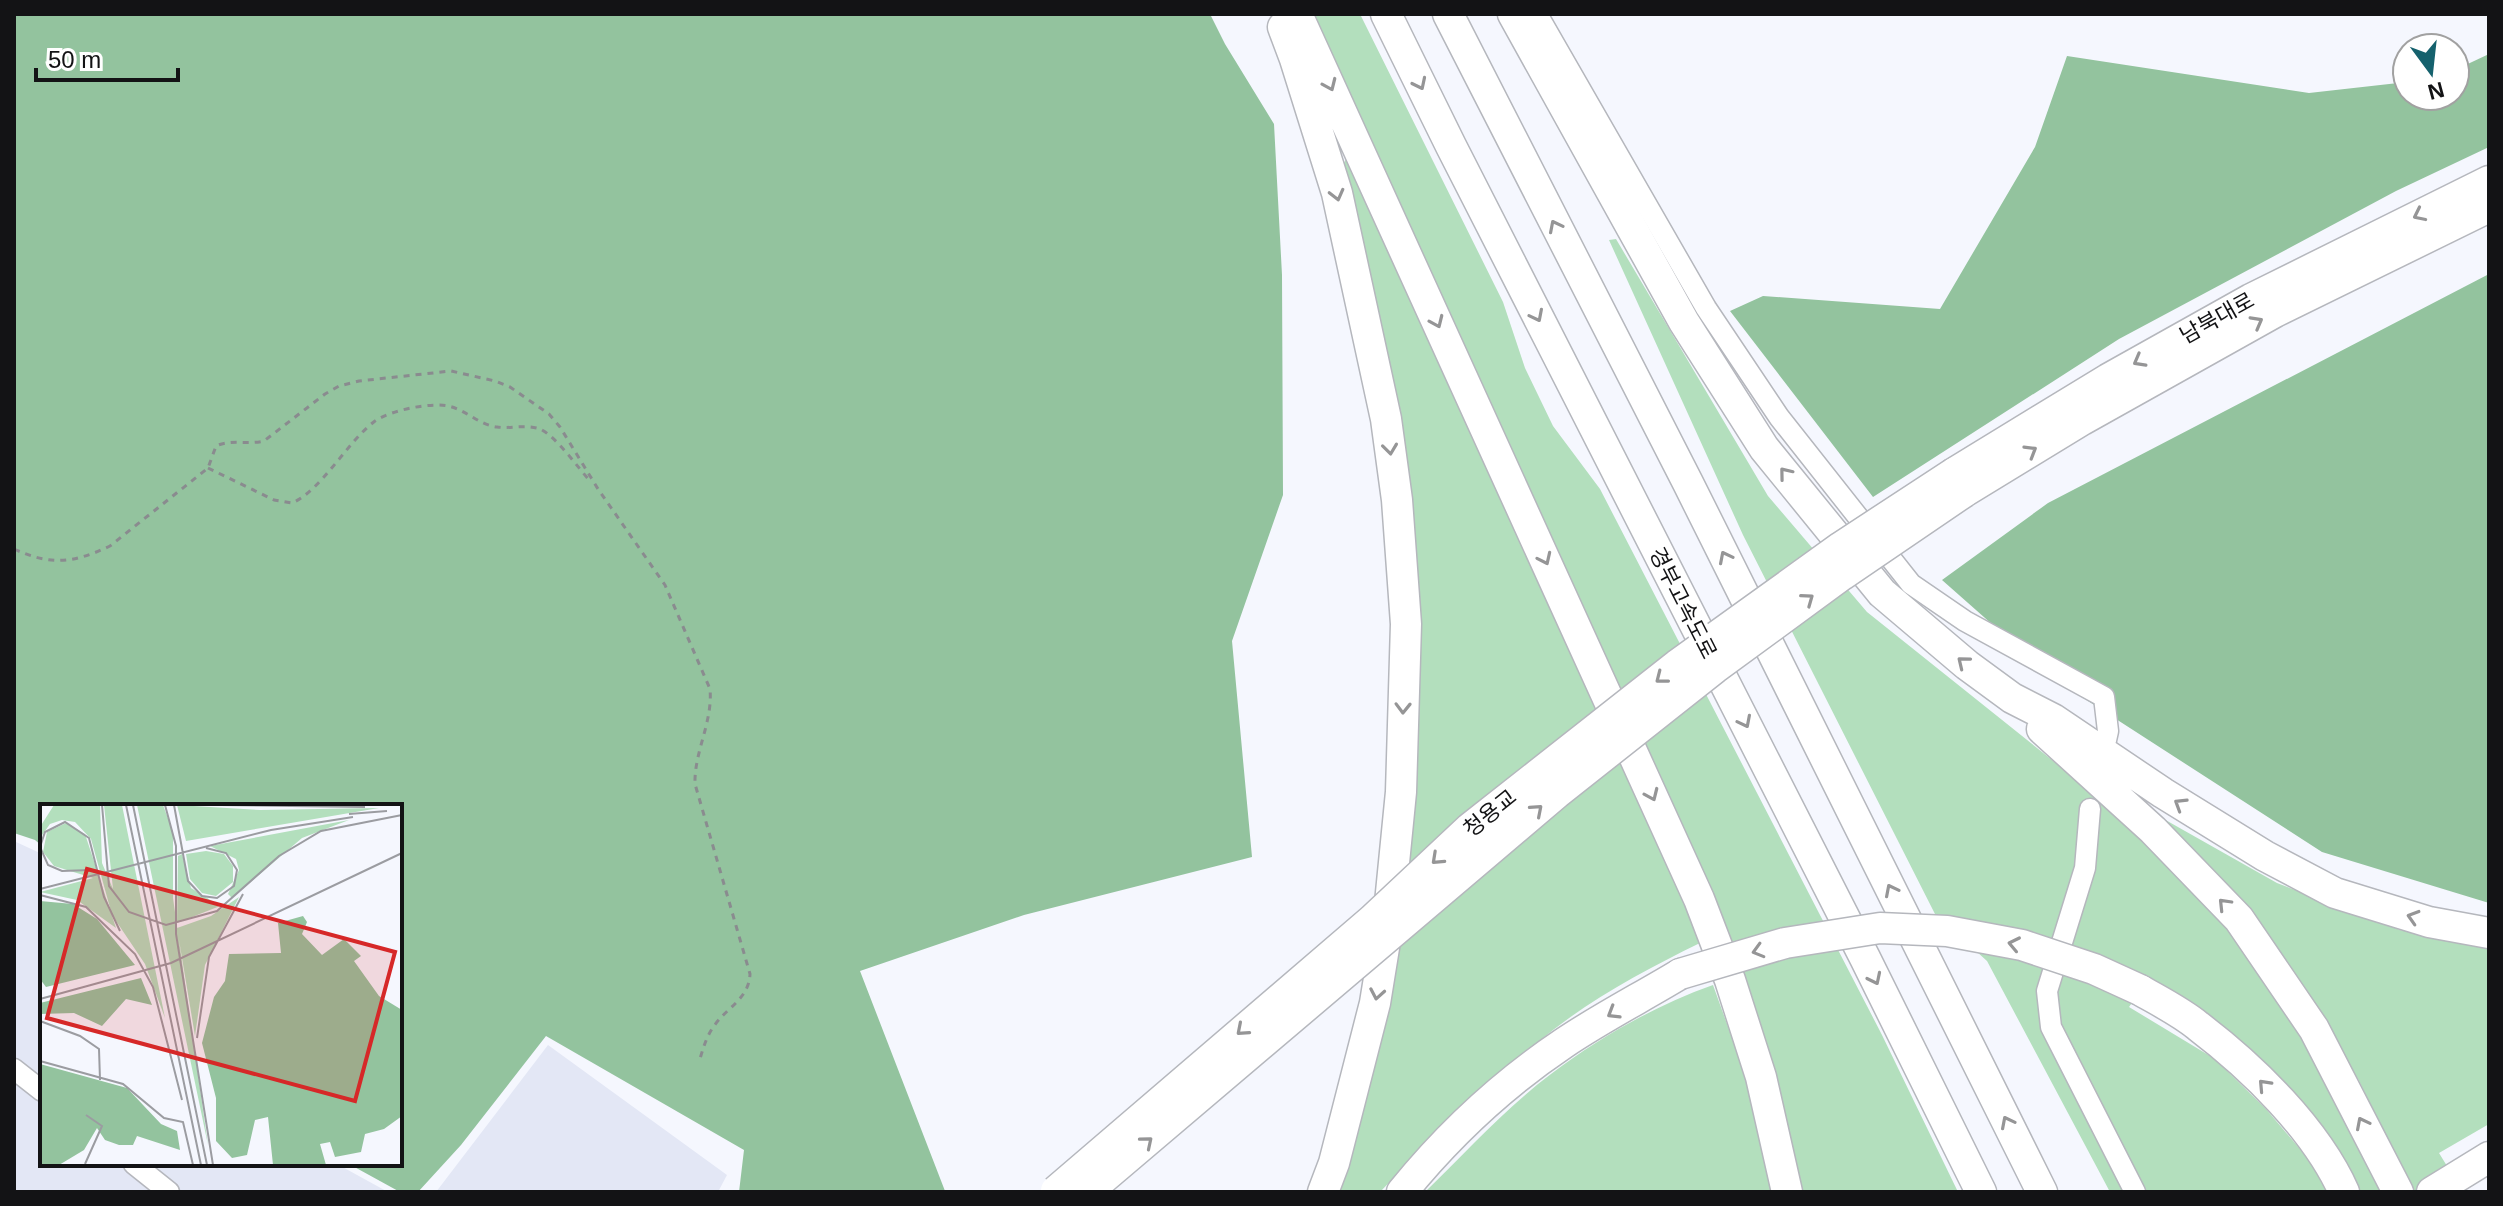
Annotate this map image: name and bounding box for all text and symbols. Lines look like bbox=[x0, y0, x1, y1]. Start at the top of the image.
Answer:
scale bar bbox=[36, 32, 178, 82]
north arrow bbox=[2391, 32, 2471, 112]
text: 50 m bbox=[48, 46, 101, 73]
one-way arrow bbox=[1410, 76, 1426, 90]
one-way arrow bbox=[1320, 77, 1336, 91]
text: N bbox=[2425, 77, 2447, 105]
one-way arrow bbox=[1327, 187, 1344, 201]
one-way arrow bbox=[2413, 205, 2427, 221]
one-way arrow bbox=[1549, 219, 1565, 234]
street label: 남북대로 bbox=[2176, 287, 2258, 349]
one-way arrow bbox=[1528, 308, 1543, 323]
one-way arrow bbox=[1427, 314, 1443, 328]
one-way arrow bbox=[2248, 317, 2263, 332]
one-way arrow bbox=[2133, 352, 2147, 367]
one-way arrow bbox=[1381, 442, 1398, 456]
one-way arrow bbox=[2022, 445, 2037, 461]
one-way arrow bbox=[1780, 468, 1795, 483]
street label: 경부고속도로 bbox=[1644, 543, 1722, 663]
one-way arrow bbox=[1535, 550, 1551, 565]
one-way arrow bbox=[1719, 550, 1734, 565]
one-way arrow bbox=[1800, 594, 1814, 609]
one-way arrow bbox=[1957, 657, 1972, 671]
one-way arrow bbox=[1656, 668, 1670, 683]
one-way arrow bbox=[1395, 702, 1412, 715]
one-way arrow bbox=[1735, 714, 1750, 729]
street label: 청용교 bbox=[1459, 784, 1521, 842]
one-way arrow bbox=[1642, 787, 1658, 802]
one-way arrow bbox=[2175, 798, 2189, 813]
inset map bbox=[40, 804, 402, 1166]
one-way arrow bbox=[1528, 806, 1543, 820]
one-way arrow bbox=[1432, 849, 1447, 863]
one-way arrow bbox=[1885, 883, 1900, 898]
one-way arrow bbox=[2218, 899, 2233, 913]
one-way arrow bbox=[2406, 911, 2420, 927]
one-way arrow bbox=[2008, 936, 2022, 953]
one-way arrow bbox=[1752, 942, 1765, 958]
one-way arrow bbox=[1866, 970, 1881, 985]
one-way arrow bbox=[1369, 988, 1386, 1001]
one-way arrow bbox=[1607, 1004, 1622, 1019]
one-way arrow bbox=[1236, 1020, 1251, 1035]
one-way arrow bbox=[2259, 1080, 2273, 1095]
one-way arrow bbox=[2001, 1116, 2017, 1131]
one-way arrow bbox=[2356, 1116, 2372, 1131]
one-way arrow bbox=[1138, 1137, 1152, 1152]

